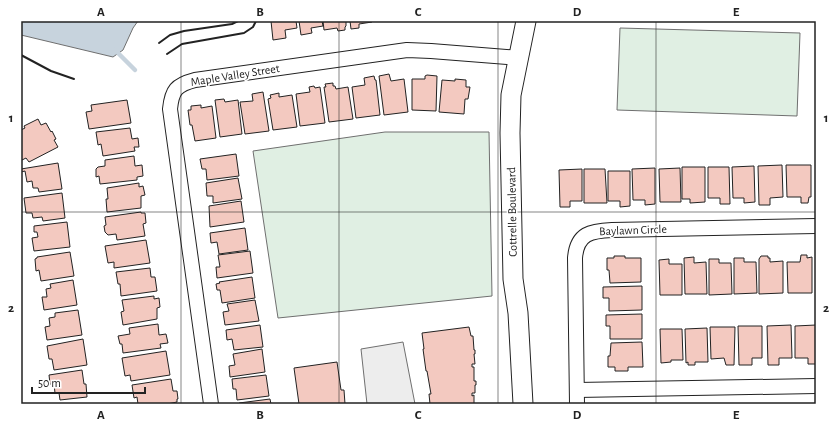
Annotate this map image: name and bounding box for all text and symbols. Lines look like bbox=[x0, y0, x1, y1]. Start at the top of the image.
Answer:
text: A bbox=[97, 6, 105, 19]
text: B bbox=[256, 6, 264, 19]
text: C bbox=[415, 6, 422, 19]
text: D bbox=[573, 6, 582, 19]
text: E bbox=[733, 6, 740, 19]
street label: Maple Valley Street bbox=[190, 62, 281, 89]
text: 1 bbox=[9, 112, 13, 125]
text: 1 bbox=[824, 112, 828, 125]
street label: Cottrelle Boulevard bbox=[505, 167, 519, 257]
street label: Baylawn Circle bbox=[599, 223, 667, 238]
text: 2 bbox=[8, 302, 14, 315]
text: 2 bbox=[823, 302, 829, 315]
scale bar bbox=[32, 369, 145, 395]
text: 50 m bbox=[38, 377, 61, 389]
text: A bbox=[97, 409, 105, 422]
text: B bbox=[256, 409, 264, 422]
text: C bbox=[415, 409, 422, 422]
text: D bbox=[573, 409, 582, 422]
text: E bbox=[733, 409, 740, 422]

